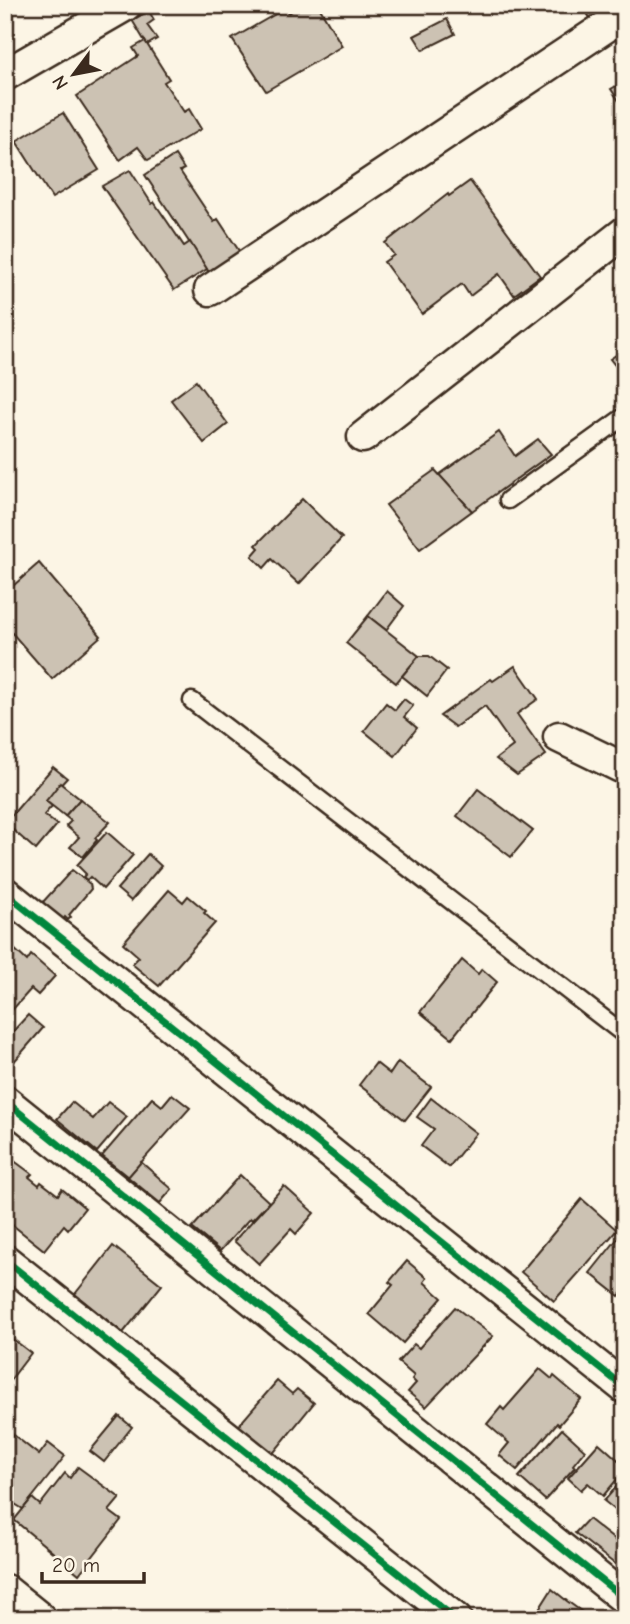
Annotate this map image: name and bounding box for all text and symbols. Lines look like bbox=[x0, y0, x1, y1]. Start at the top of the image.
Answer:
north arrow bbox=[38, 38, 108, 108]
text: N bbox=[48, 71, 73, 94]
scale bar bbox=[42, 1540, 144, 1584]
text: 20 m bbox=[52, 1553, 100, 1577]

